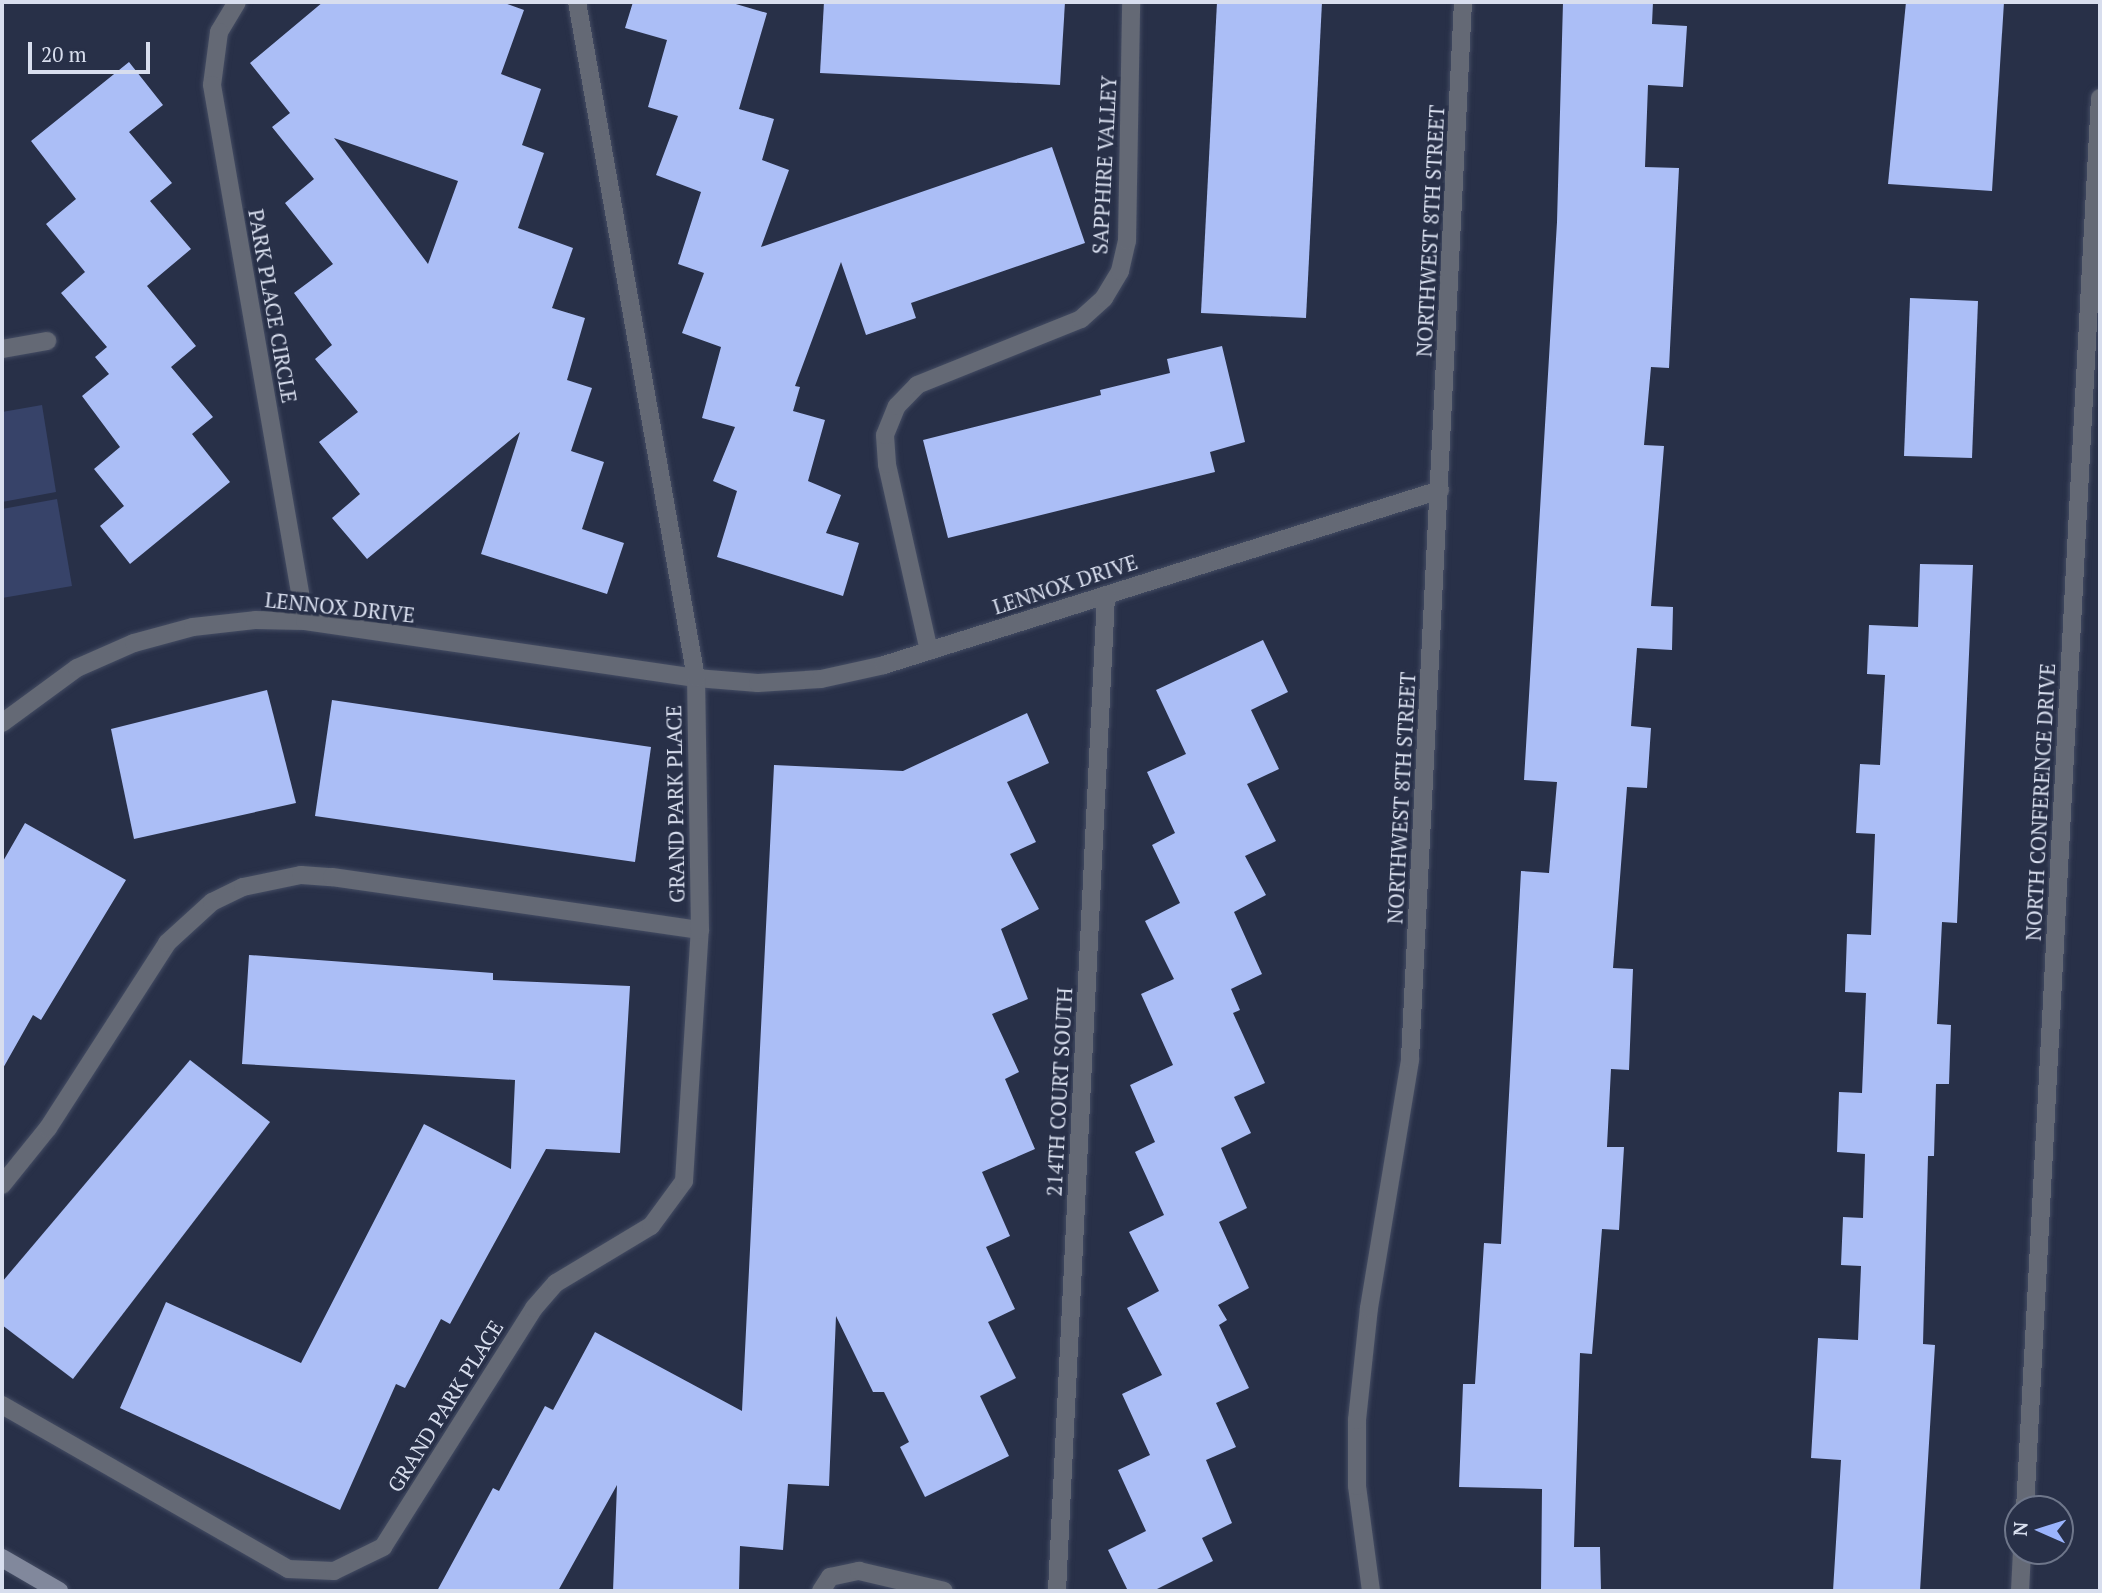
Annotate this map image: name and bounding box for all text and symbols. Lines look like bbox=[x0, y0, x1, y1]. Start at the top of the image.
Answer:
scale bar bbox=[32, 28, 154, 72]
text: 20 m bbox=[41, 40, 87, 68]
street label: SAPPHIRE VALLEY bbox=[1087, 75, 1121, 255]
street label: NORTHWEST 8TH STREET bbox=[1411, 104, 1449, 358]
street label: PARK PLACE CIRCLE bbox=[244, 207, 302, 405]
street label: LENNOX DRIVE bbox=[989, 549, 1141, 619]
street label: LENNOX DRIVE bbox=[264, 587, 416, 627]
street label: NORTH CONFERENCE DRIVE bbox=[2020, 662, 2060, 942]
street label: NORTHWEST 8TH STREET bbox=[1382, 671, 1420, 925]
street label: GRAND PARK PLACE bbox=[661, 705, 689, 903]
street label: 214TH COURT SOUTH bbox=[1041, 987, 1077, 1197]
street label: GRAND PARK PLACE bbox=[382, 1315, 508, 1497]
north arrow bbox=[2004, 1495, 2074, 1565]
text: N bbox=[2007, 1521, 2032, 1537]

